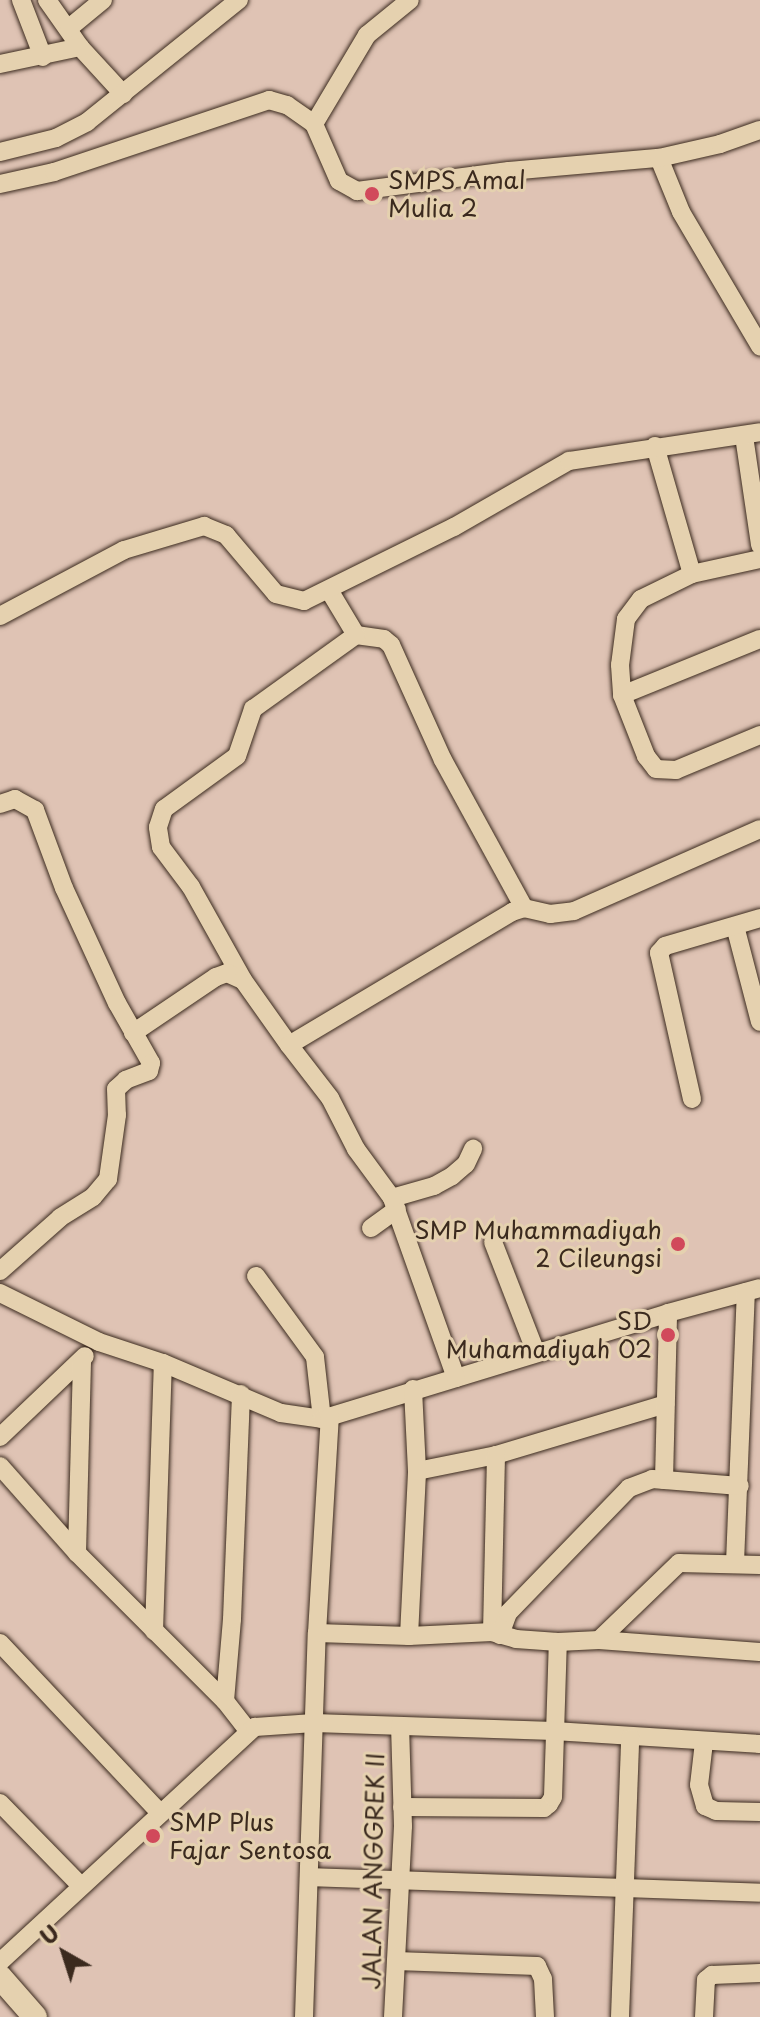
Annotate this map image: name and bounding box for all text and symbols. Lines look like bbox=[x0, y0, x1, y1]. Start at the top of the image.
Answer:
place label: SMPS Amal Mulia 2 bbox=[388, 166, 526, 222]
marker: SMPS Amal Mulia 2 bbox=[363, 185, 381, 203]
place label: SMP Muhammadiyah 2 Cileungsi bbox=[413, 1216, 662, 1272]
marker: SMP Muhammadiyah 2 Cileungsi bbox=[669, 1235, 687, 1253]
place label: SD Muhamadiyah 02 bbox=[445, 1307, 652, 1363]
marker: SD Muhamadiyah 02 bbox=[659, 1326, 677, 1344]
street label: JALAN ANGGREK II bbox=[357, 1752, 389, 1990]
place label: SMP Plus Fajar Sentosa bbox=[169, 1808, 330, 1864]
marker: SMP Plus Fajar Sentosa bbox=[144, 1827, 162, 1845]
north arrow bbox=[24, 1913, 104, 1993]
text: U bbox=[32, 1916, 65, 1952]

